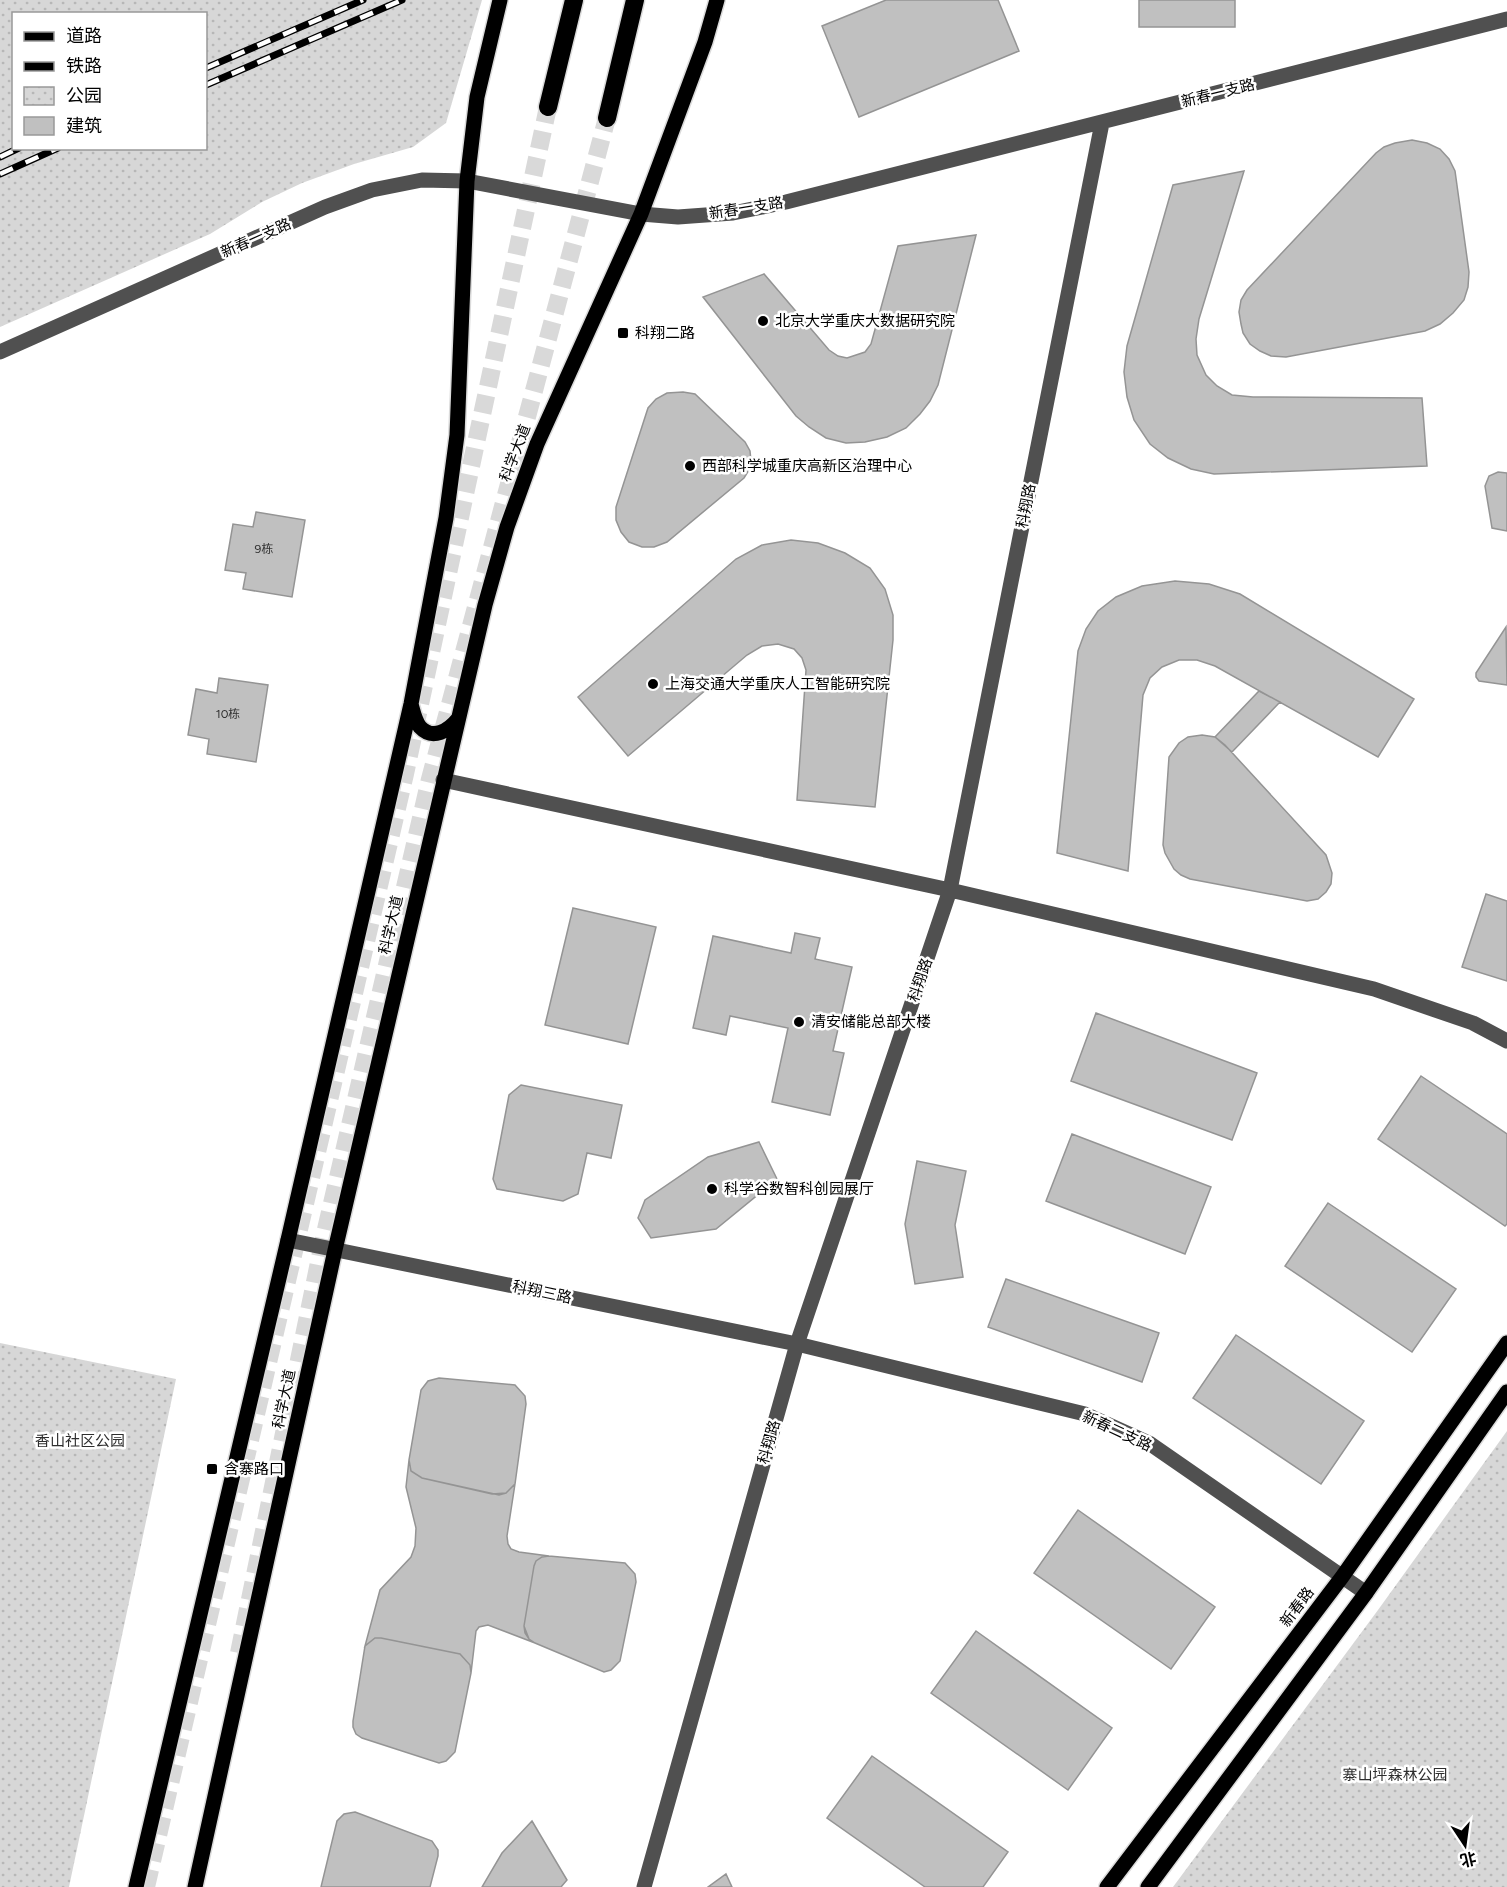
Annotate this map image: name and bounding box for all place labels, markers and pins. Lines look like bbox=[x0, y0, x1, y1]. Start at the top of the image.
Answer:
place label: 北京大学重庆大数据研究院 bbox=[775, 312, 955, 330]
marker: 北京大学重庆大数据研究院 bbox=[756, 314, 770, 328]
place label: 科翔二路 bbox=[635, 324, 695, 342]
marker: 科翔二路 bbox=[616, 326, 630, 340]
place label: 西部科学城重庆高新区治理中心 bbox=[702, 457, 912, 475]
marker: 西部科学城重庆高新区治理中心 bbox=[683, 459, 697, 473]
place label: 上海交通大学重庆人工智能研究院 bbox=[665, 675, 890, 693]
marker: 上海交通大学重庆人工智能研究院 bbox=[646, 677, 660, 691]
place label: 清安储能总部大楼 bbox=[811, 1013, 931, 1031]
marker: 清安储能总部大楼 bbox=[792, 1015, 806, 1029]
place label: 科学谷数智科创园展厅 bbox=[724, 1180, 874, 1198]
marker: 科学谷数智科创园展厅 bbox=[705, 1182, 719, 1196]
place label: 含寨路口 bbox=[224, 1460, 284, 1478]
marker: 含寨路口 bbox=[205, 1462, 219, 1476]

